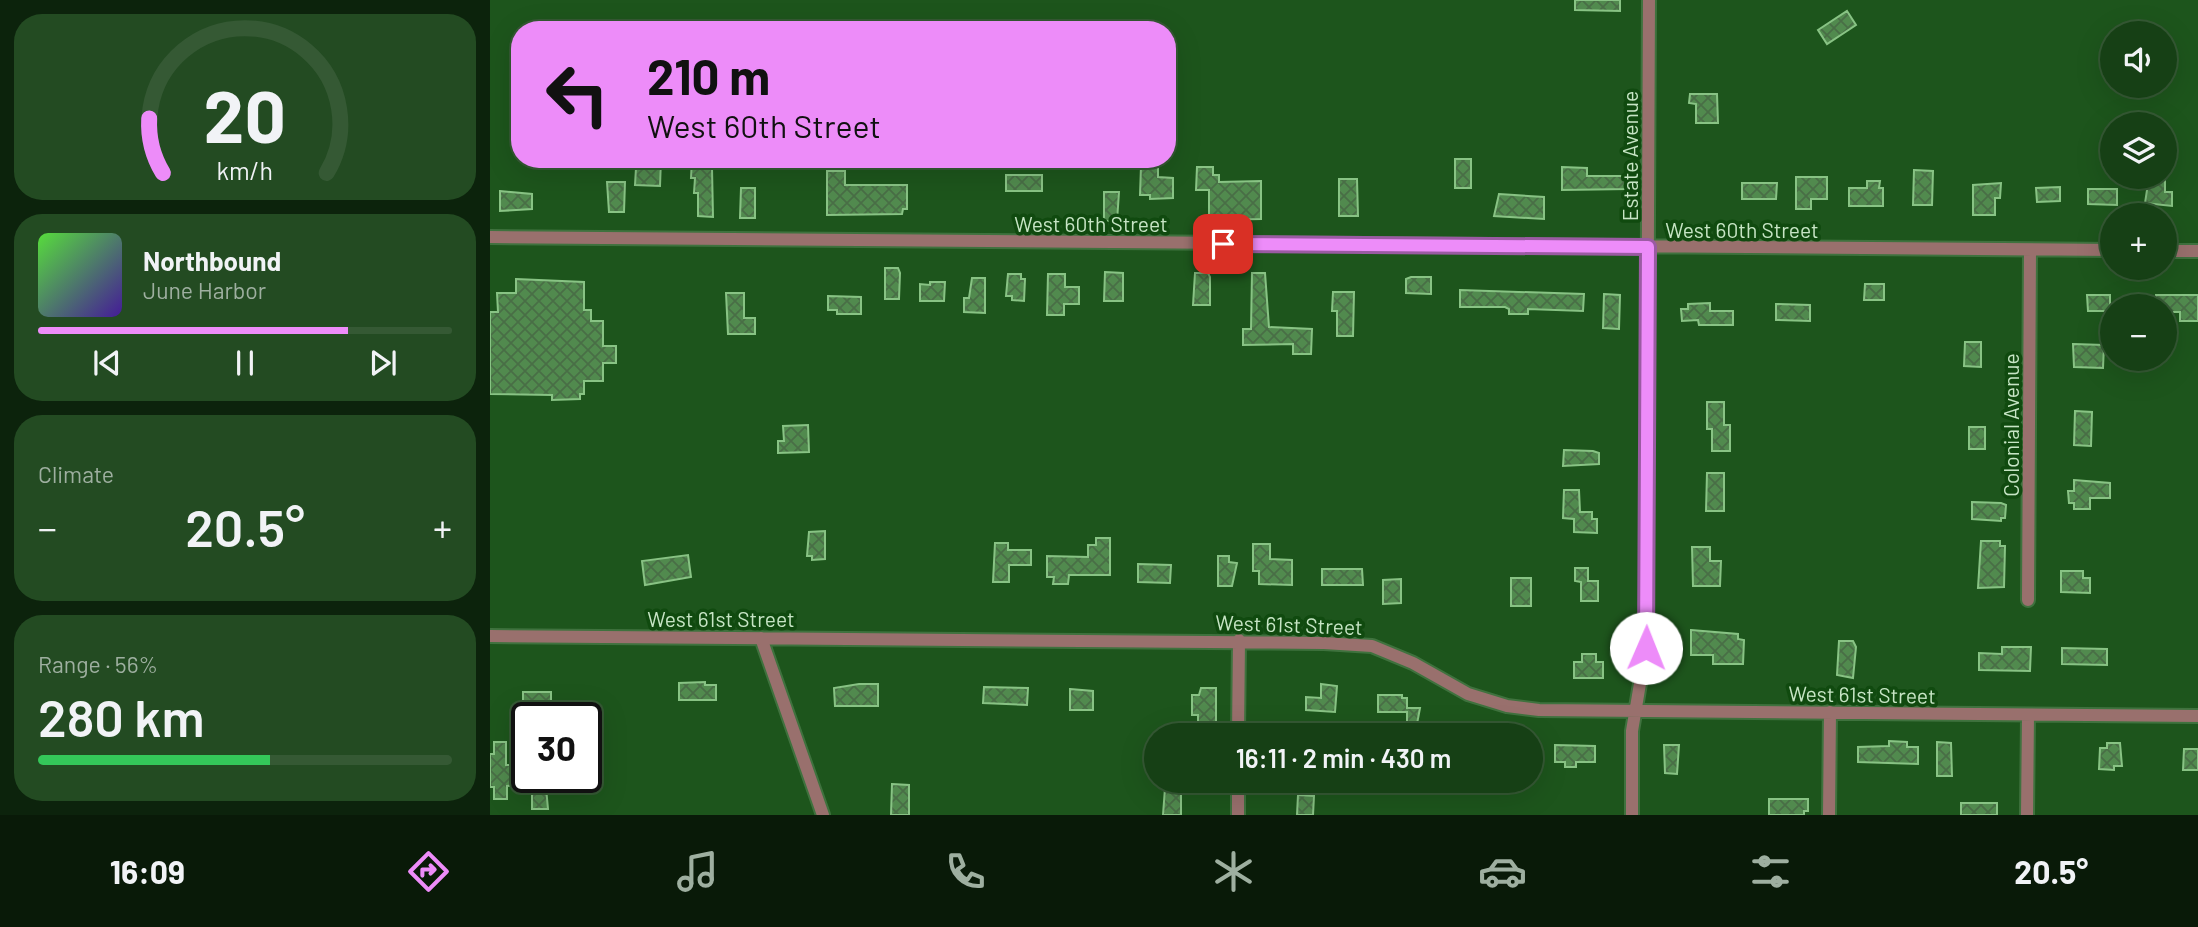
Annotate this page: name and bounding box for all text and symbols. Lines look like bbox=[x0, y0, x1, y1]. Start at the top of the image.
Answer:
map controls bbox=[2100, 21, 2177, 371]
button: sound bbox=[2100, 21, 2177, 98]
text: 210 m bbox=[647, 46, 770, 105]
icon: left bbox=[532, 49, 623, 140]
text: 20 bbox=[204, 71, 286, 159]
street label: Estate Avenue bbox=[1617, 91, 1642, 221]
text: West 60th Street bbox=[647, 106, 881, 144]
button: layers bbox=[2100, 112, 2177, 189]
text: km/h bbox=[217, 155, 273, 185]
button: + bbox=[2100, 203, 2177, 280]
street label: West 60th Street bbox=[1014, 211, 1168, 236]
pin bbox=[1193, 214, 1253, 274]
street label: West 60th Street bbox=[1665, 217, 1819, 242]
icon: arrive bbox=[1204, 225, 1242, 263]
text: Northbound bbox=[143, 245, 281, 276]
text: June Harbor bbox=[143, 276, 266, 304]
button: − bbox=[2100, 294, 2177, 371]
icon: previous bbox=[88, 344, 126, 382]
icon: pause bbox=[226, 344, 264, 382]
icon: next bbox=[364, 344, 402, 382]
street label: Colonial Avenue bbox=[1998, 353, 2023, 497]
text: Climate bbox=[38, 460, 114, 488]
text: 20.5° bbox=[185, 495, 305, 557]
text: − bbox=[38, 504, 57, 550]
text: + bbox=[433, 504, 452, 550]
street label: West 61st Street bbox=[647, 606, 795, 631]
street label: West 61st Street bbox=[1215, 609, 1363, 639]
position arrow bbox=[1609, 611, 1683, 685]
text: Range · 56% bbox=[38, 650, 158, 678]
street label: West 61st Street bbox=[1788, 680, 1936, 708]
text: 280 km bbox=[38, 685, 205, 747]
speed limit sign: 30 bbox=[511, 702, 602, 793]
text: 16:11 · 2 min · 430 m bbox=[1236, 742, 1451, 773]
icon: directions bbox=[404, 847, 453, 896]
icon: music bbox=[673, 847, 722, 896]
icon: phone bbox=[941, 847, 990, 896]
icon: climate bbox=[1209, 847, 1258, 896]
icon: car bbox=[1478, 847, 1527, 896]
icon: filters bbox=[1746, 847, 1795, 896]
text: 16:09 bbox=[110, 852, 185, 890]
text: 20.5° bbox=[2014, 852, 2088, 890]

